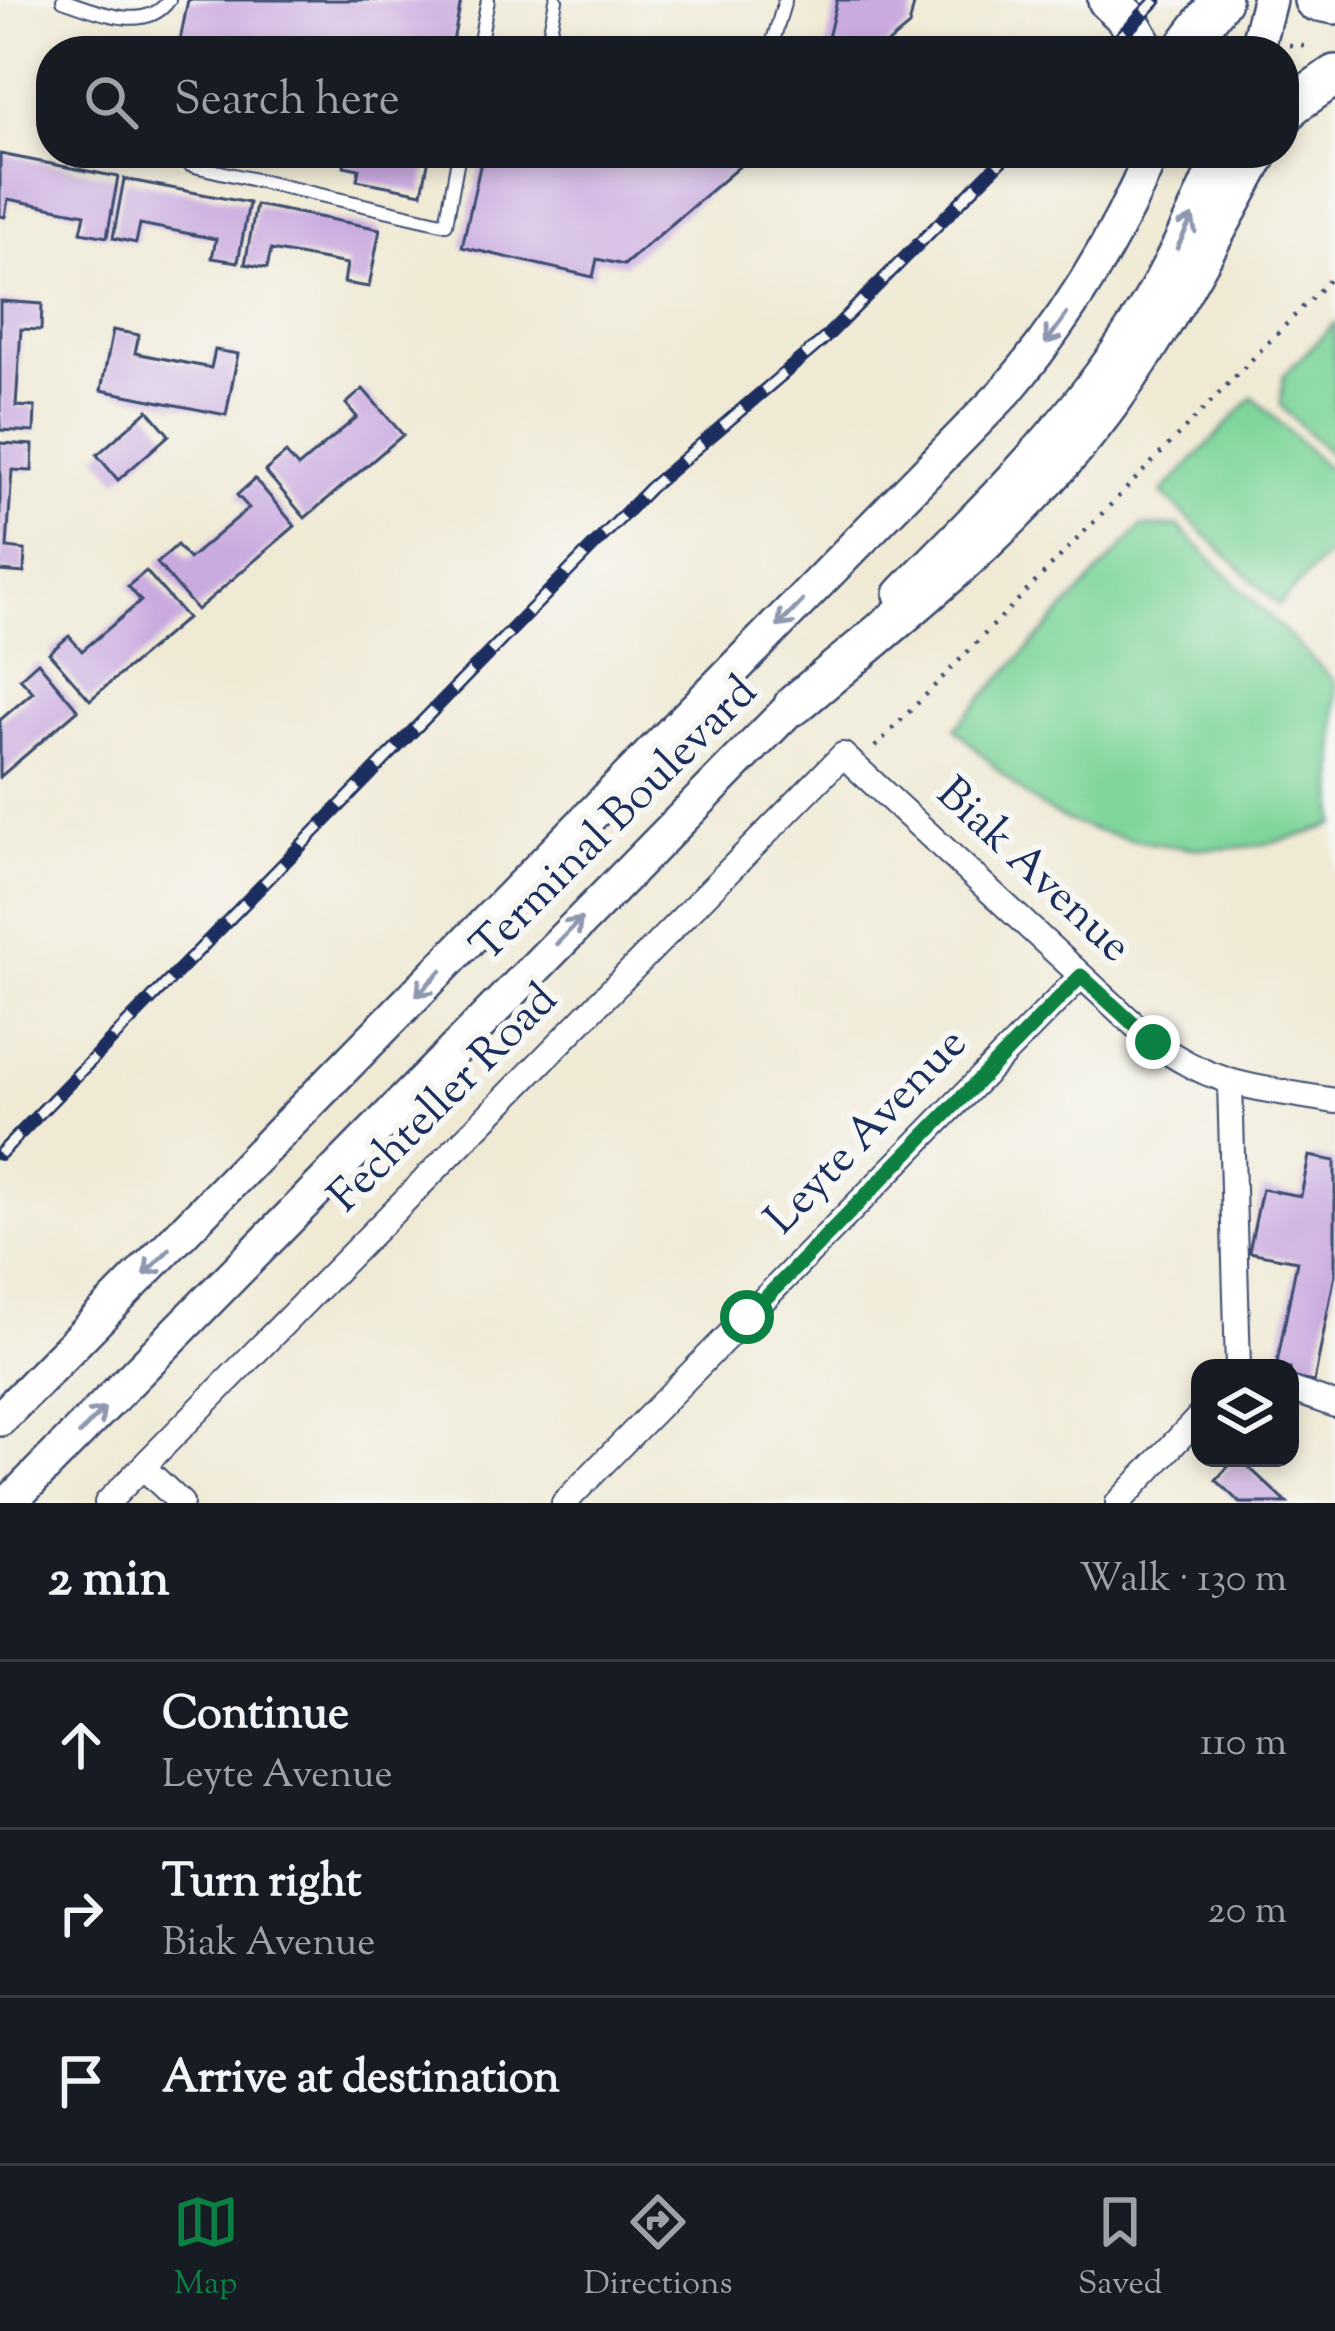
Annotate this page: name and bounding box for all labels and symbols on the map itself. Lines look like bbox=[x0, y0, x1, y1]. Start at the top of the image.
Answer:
one-way arrow bbox=[1175, 215, 1197, 251]
one-way arrow bbox=[1044, 312, 1069, 345]
one-way arrow bbox=[776, 599, 805, 628]
street label: Terminal Boulevard bbox=[458, 663, 774, 979]
street label: Biak Avenue bbox=[920, 764, 1144, 980]
one-way arrow bbox=[555, 917, 583, 946]
one-way arrow bbox=[416, 968, 444, 997]
street label: Fechteller Road bbox=[316, 971, 574, 1229]
street label: Leyte Avenue bbox=[752, 1015, 984, 1251]
route end bbox=[1126, 1015, 1180, 1069]
one-way arrow bbox=[143, 1247, 172, 1276]
route start bbox=[720, 1290, 774, 1344]
one-way arrow bbox=[77, 1406, 105, 1436]

